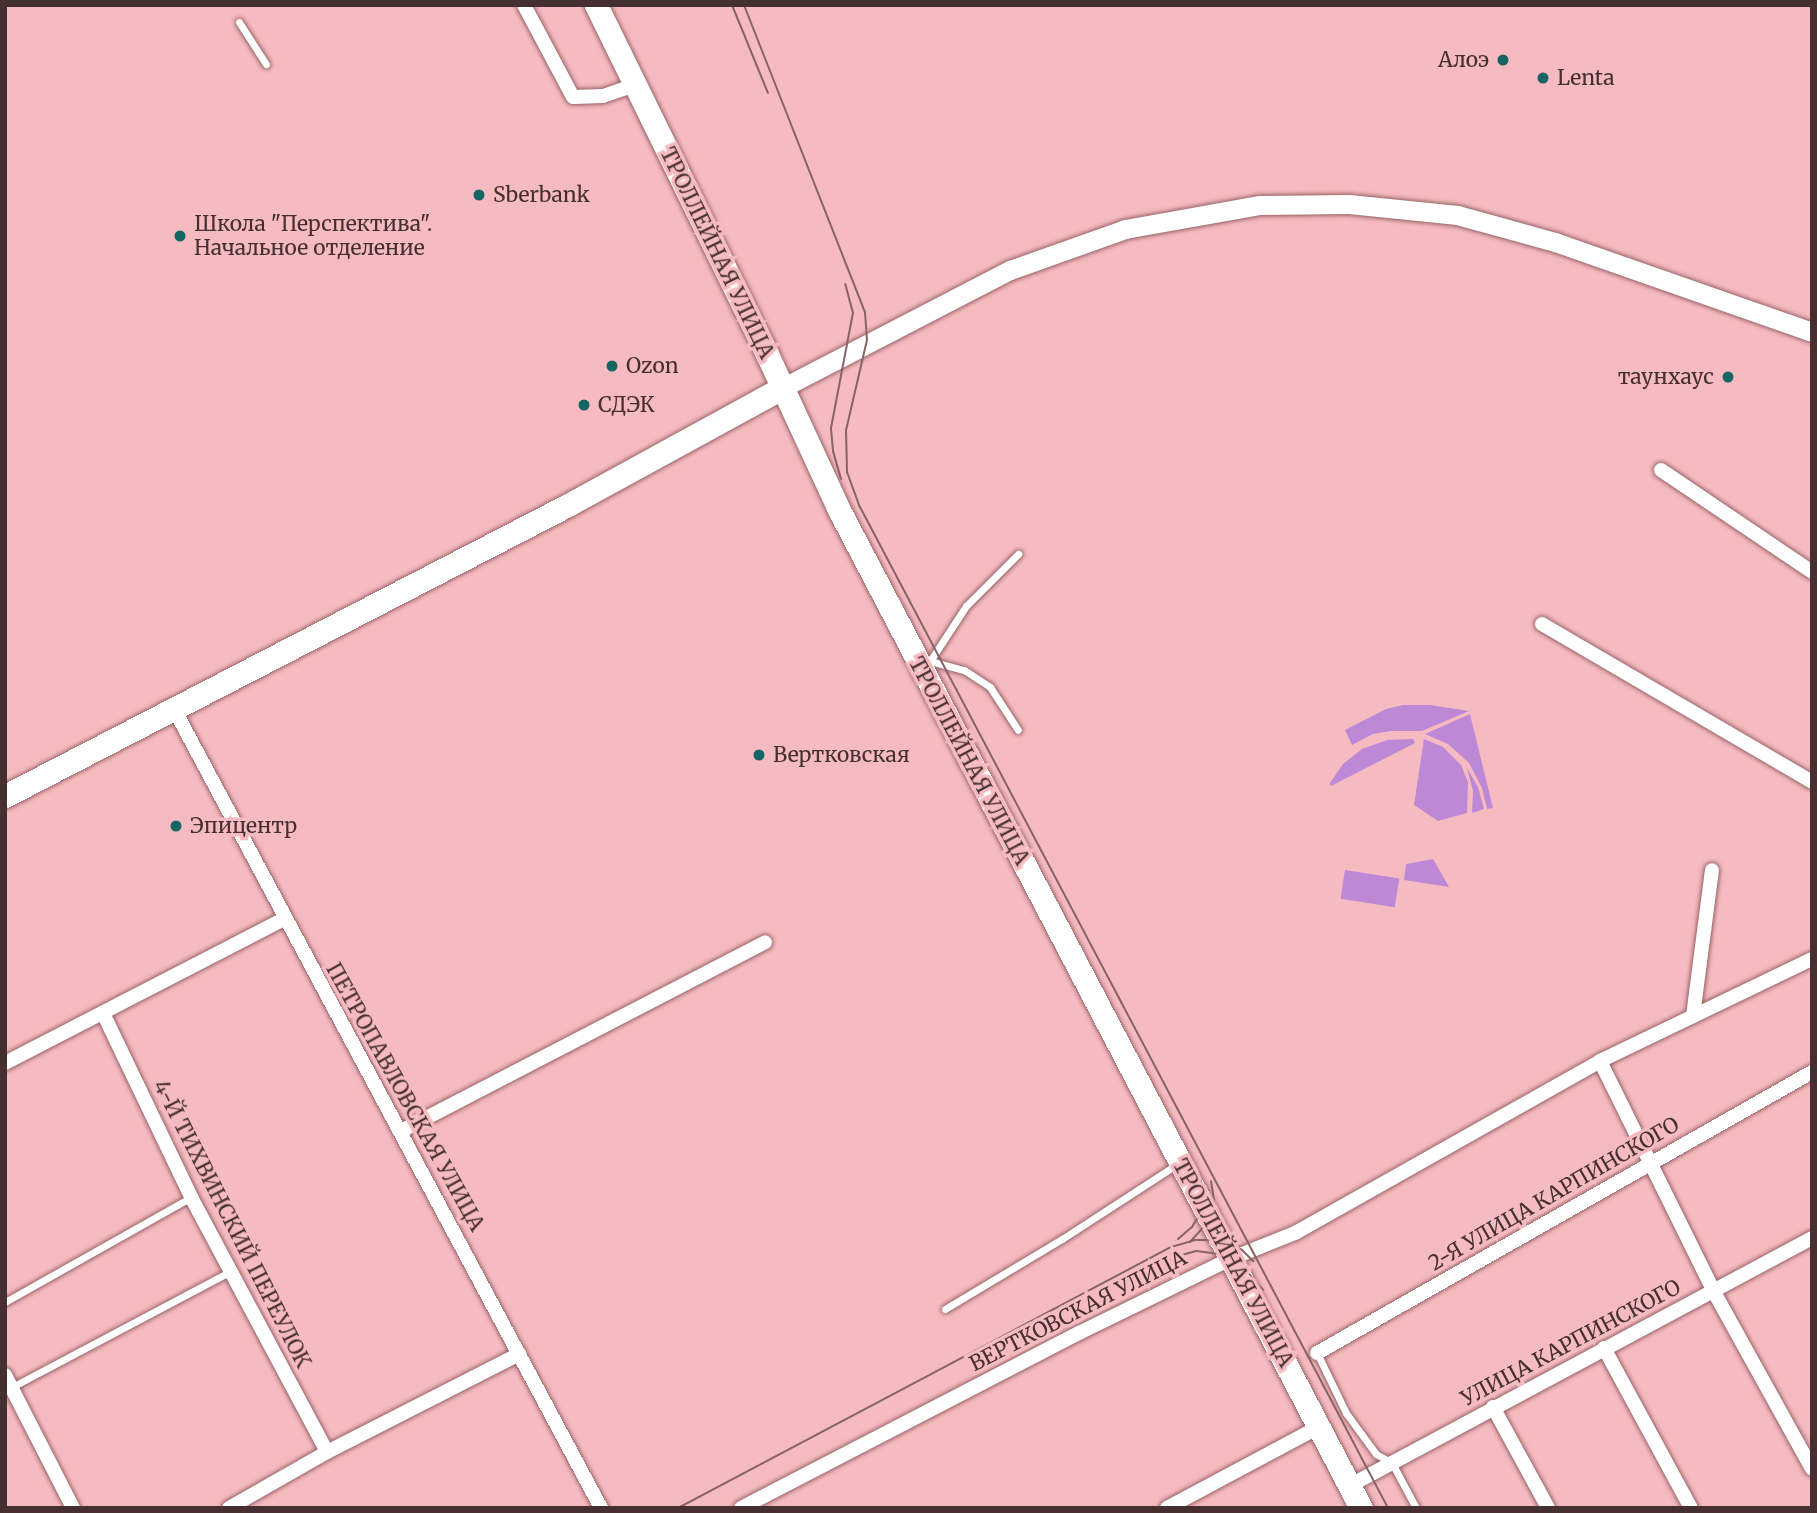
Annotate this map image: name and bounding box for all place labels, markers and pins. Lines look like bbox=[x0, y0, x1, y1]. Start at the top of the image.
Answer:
place label: Алоэ bbox=[1438, 47, 1489, 73]
marker: Алоэ bbox=[1495, 52, 1511, 68]
place label: Lenta bbox=[1557, 65, 1614, 91]
marker: Lenta bbox=[1535, 70, 1551, 86]
place label: Sberbank bbox=[493, 182, 590, 208]
marker: Sberbank bbox=[471, 187, 487, 203]
place label: Школа "Перспектива". Начальное отделение bbox=[194, 211, 432, 261]
marker: Школа "Перспектива". Начальное отделение bbox=[172, 228, 188, 244]
place label: Ozon bbox=[626, 353, 679, 379]
marker: Ozon bbox=[604, 358, 620, 374]
place label: таунхаус bbox=[1618, 364, 1714, 390]
marker: таунхаус bbox=[1720, 369, 1736, 385]
place label: СДЭК bbox=[598, 392, 655, 418]
marker: СДЭК bbox=[576, 397, 592, 413]
place label: Вертковская bbox=[773, 742, 910, 768]
marker: Вертковская bbox=[751, 747, 767, 763]
place label: Эпицентр bbox=[190, 813, 297, 839]
marker: Эпицентр bbox=[168, 818, 184, 834]

